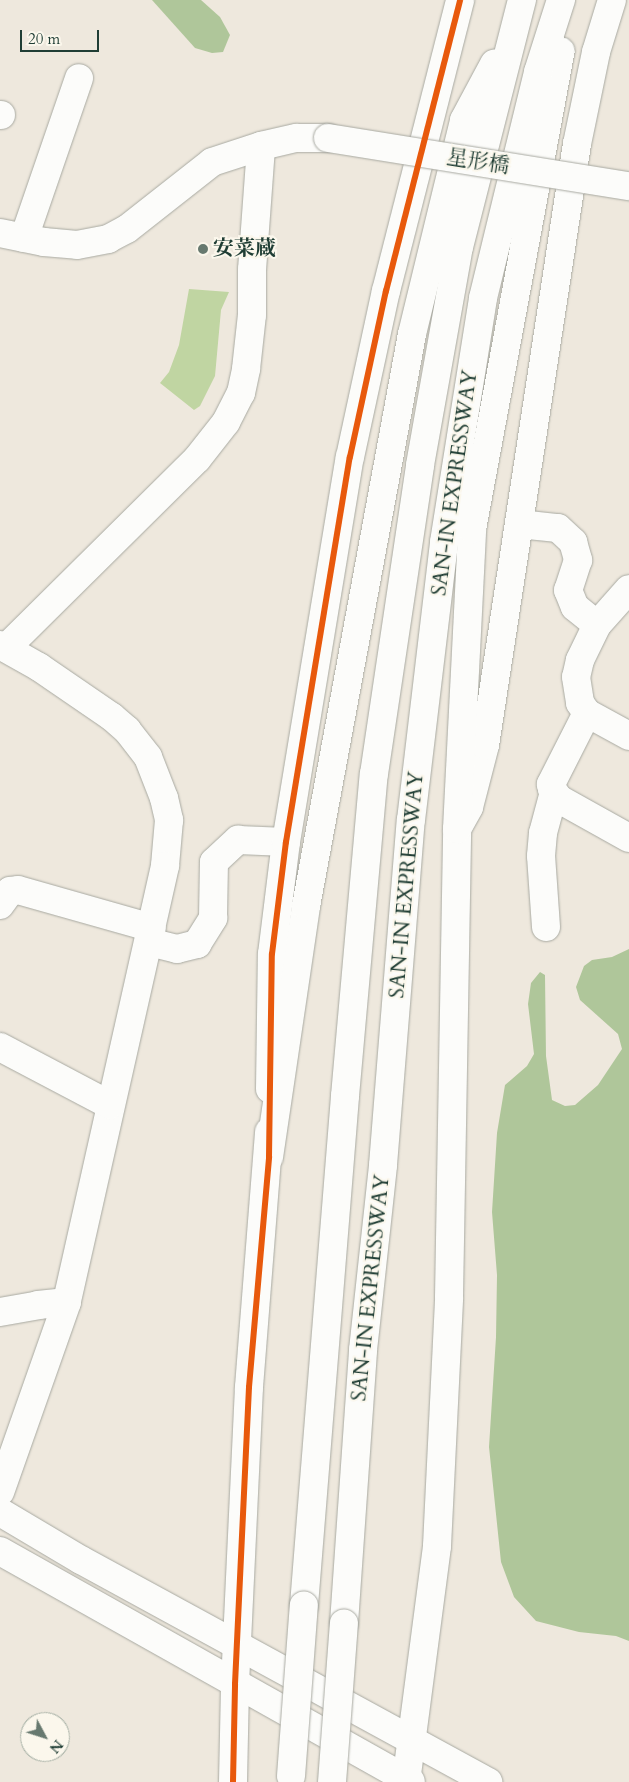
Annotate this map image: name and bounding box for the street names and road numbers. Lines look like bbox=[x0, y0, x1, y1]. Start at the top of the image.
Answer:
street label: 星形橋 bbox=[445, 145, 511, 179]
street label: SAN-IN EXPRESSWAY bbox=[427, 369, 483, 597]
street label: SAN-IN EXPRESSWAY bbox=[385, 770, 429, 1000]
street label: SAN-IN EXPRESSWAY bbox=[347, 1173, 395, 1403]

